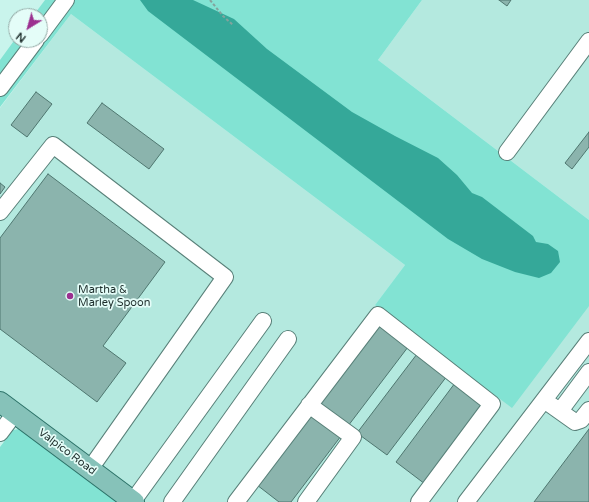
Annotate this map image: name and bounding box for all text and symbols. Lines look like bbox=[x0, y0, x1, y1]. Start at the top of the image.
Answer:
north arrow bbox=[8, 8, 48, 48]
text: N bbox=[14, 29, 29, 45]
place label: Martha & Marley Spoon bbox=[78, 283, 150, 309]
marker: Martha & Marley Spoon bbox=[65, 291, 75, 301]
street label: Valpico Road bbox=[36, 426, 98, 478]

